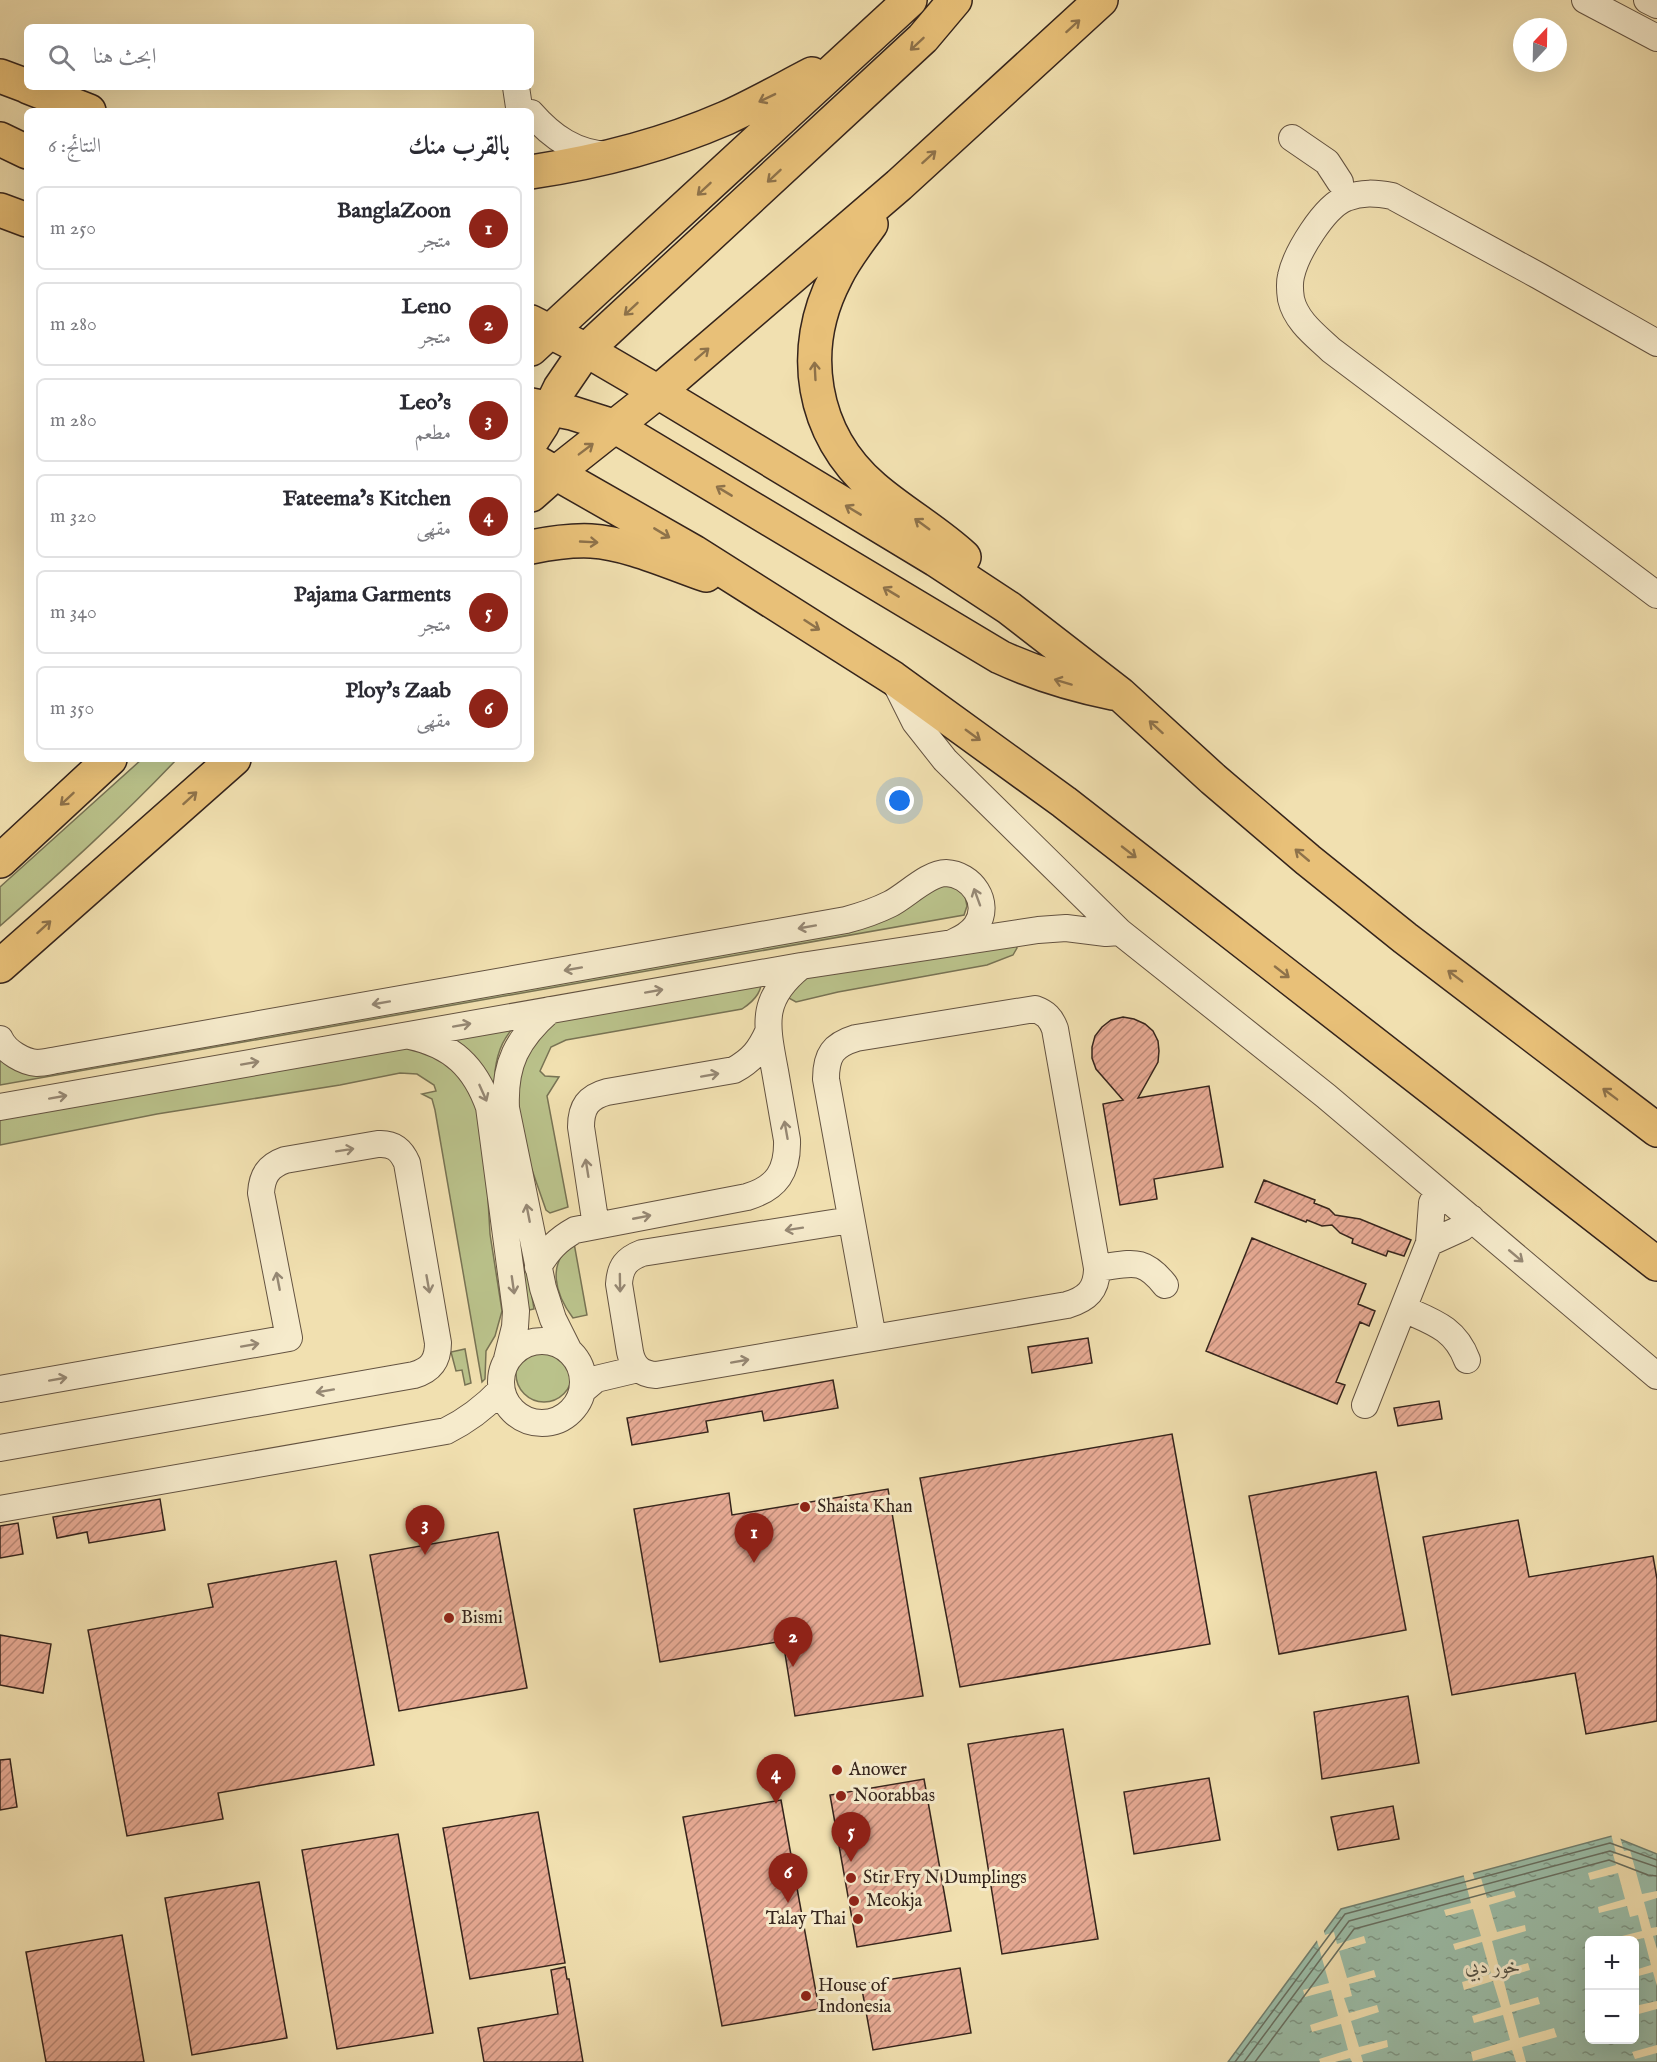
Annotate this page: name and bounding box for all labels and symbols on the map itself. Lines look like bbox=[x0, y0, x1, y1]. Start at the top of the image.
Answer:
north arrow bbox=[1513, 18, 1567, 72]
one-way arrow bbox=[1065, 19, 1080, 33]
one-way arrow bbox=[909, 37, 924, 51]
one-way arrow bbox=[758, 92, 776, 104]
one-way arrow bbox=[921, 150, 936, 164]
one-way arrow bbox=[766, 169, 781, 184]
one-way arrow bbox=[697, 182, 712, 196]
one-way arrow bbox=[623, 302, 638, 316]
one-way arrow bbox=[694, 347, 710, 360]
one-way arrow bbox=[809, 362, 820, 381]
one-way arrow bbox=[578, 443, 594, 456]
one-way arrow bbox=[716, 485, 733, 497]
one-way arrow bbox=[845, 503, 862, 515]
one-way arrow bbox=[915, 517, 931, 530]
one-way arrow bbox=[653, 527, 670, 539]
one-way arrow bbox=[578, 536, 598, 547]
one-way arrow bbox=[883, 585, 900, 597]
one-way arrow bbox=[803, 619, 820, 632]
one-way arrow bbox=[1054, 676, 1073, 687]
one-way arrow bbox=[1148, 720, 1163, 734]
one-way arrow bbox=[964, 729, 980, 741]
your location bbox=[885, 786, 914, 815]
one-way arrow bbox=[182, 791, 197, 805]
one-way arrow bbox=[60, 792, 75, 806]
one-way arrow bbox=[1120, 846, 1136, 859]
one-way arrow bbox=[1294, 849, 1310, 862]
one-way arrow bbox=[971, 889, 982, 907]
one-way arrow bbox=[36, 920, 51, 934]
one-way arrow bbox=[797, 922, 817, 933]
one-way arrow bbox=[564, 964, 584, 975]
one-way arrow bbox=[1274, 966, 1290, 979]
one-way arrow bbox=[1448, 970, 1464, 983]
one-way arrow bbox=[644, 986, 664, 997]
one-way arrow bbox=[372, 998, 392, 1009]
one-way arrow bbox=[452, 1019, 472, 1030]
one-way arrow bbox=[239, 1057, 259, 1068]
one-way arrow bbox=[700, 1069, 719, 1080]
one-way arrow bbox=[478, 1083, 489, 1101]
one-way arrow bbox=[1603, 1088, 1619, 1101]
one-way arrow bbox=[47, 1091, 67, 1102]
one-way arrow bbox=[780, 1121, 791, 1140]
one-way arrow bbox=[335, 1144, 354, 1155]
one-way arrow bbox=[582, 1159, 593, 1179]
one-way arrow bbox=[521, 1204, 533, 1223]
one-way arrow bbox=[631, 1211, 651, 1222]
one-way arrow bbox=[784, 1224, 804, 1235]
one-way arrow bbox=[1508, 1249, 1523, 1263]
one-way arrow bbox=[272, 1271, 283, 1291]
one-way arrow bbox=[615, 1272, 626, 1292]
one-way arrow bbox=[422, 1274, 433, 1294]
one-way arrow bbox=[508, 1274, 519, 1294]
one-way arrow bbox=[239, 1339, 259, 1350]
one-way arrow bbox=[730, 1355, 750, 1366]
one-way arrow bbox=[47, 1373, 67, 1384]
one-way arrow bbox=[316, 1386, 335, 1397]
place label: Shaista Khan bbox=[817, 1496, 913, 1519]
marker: Shaista Khan bbox=[798, 1500, 812, 1514]
pin: 3 bbox=[406, 1506, 444, 1555]
pin: 1 bbox=[734, 1514, 774, 1563]
place label: Bismi bbox=[461, 1607, 503, 1630]
marker: Bismi bbox=[442, 1611, 456, 1625]
pin: 2 bbox=[774, 1618, 812, 1667]
pin: 4 bbox=[756, 1754, 796, 1804]
place label: Anower bbox=[848, 1759, 907, 1782]
marker: Anower bbox=[830, 1763, 844, 1777]
place label: Noorabbas bbox=[853, 1785, 935, 1808]
marker: Noorabbas bbox=[834, 1789, 848, 1803]
pin: 5 bbox=[832, 1812, 870, 1862]
pin: 6 bbox=[768, 1854, 808, 1903]
place label: Stir Fry N Dumplings bbox=[863, 1867, 1027, 1890]
marker: Stir Fry N Dumplings bbox=[844, 1871, 858, 1885]
place label: Meokja bbox=[866, 1890, 923, 1913]
marker: Meokja bbox=[847, 1894, 861, 1908]
place label: Talay Thai bbox=[766, 1908, 846, 1931]
marker: Talay Thai bbox=[851, 1912, 865, 1926]
water label: خور دبي bbox=[1465, 1955, 1521, 1982]
place label: House of Indonesia bbox=[818, 1975, 892, 2019]
marker: House of Indonesia bbox=[799, 1989, 813, 2003]

